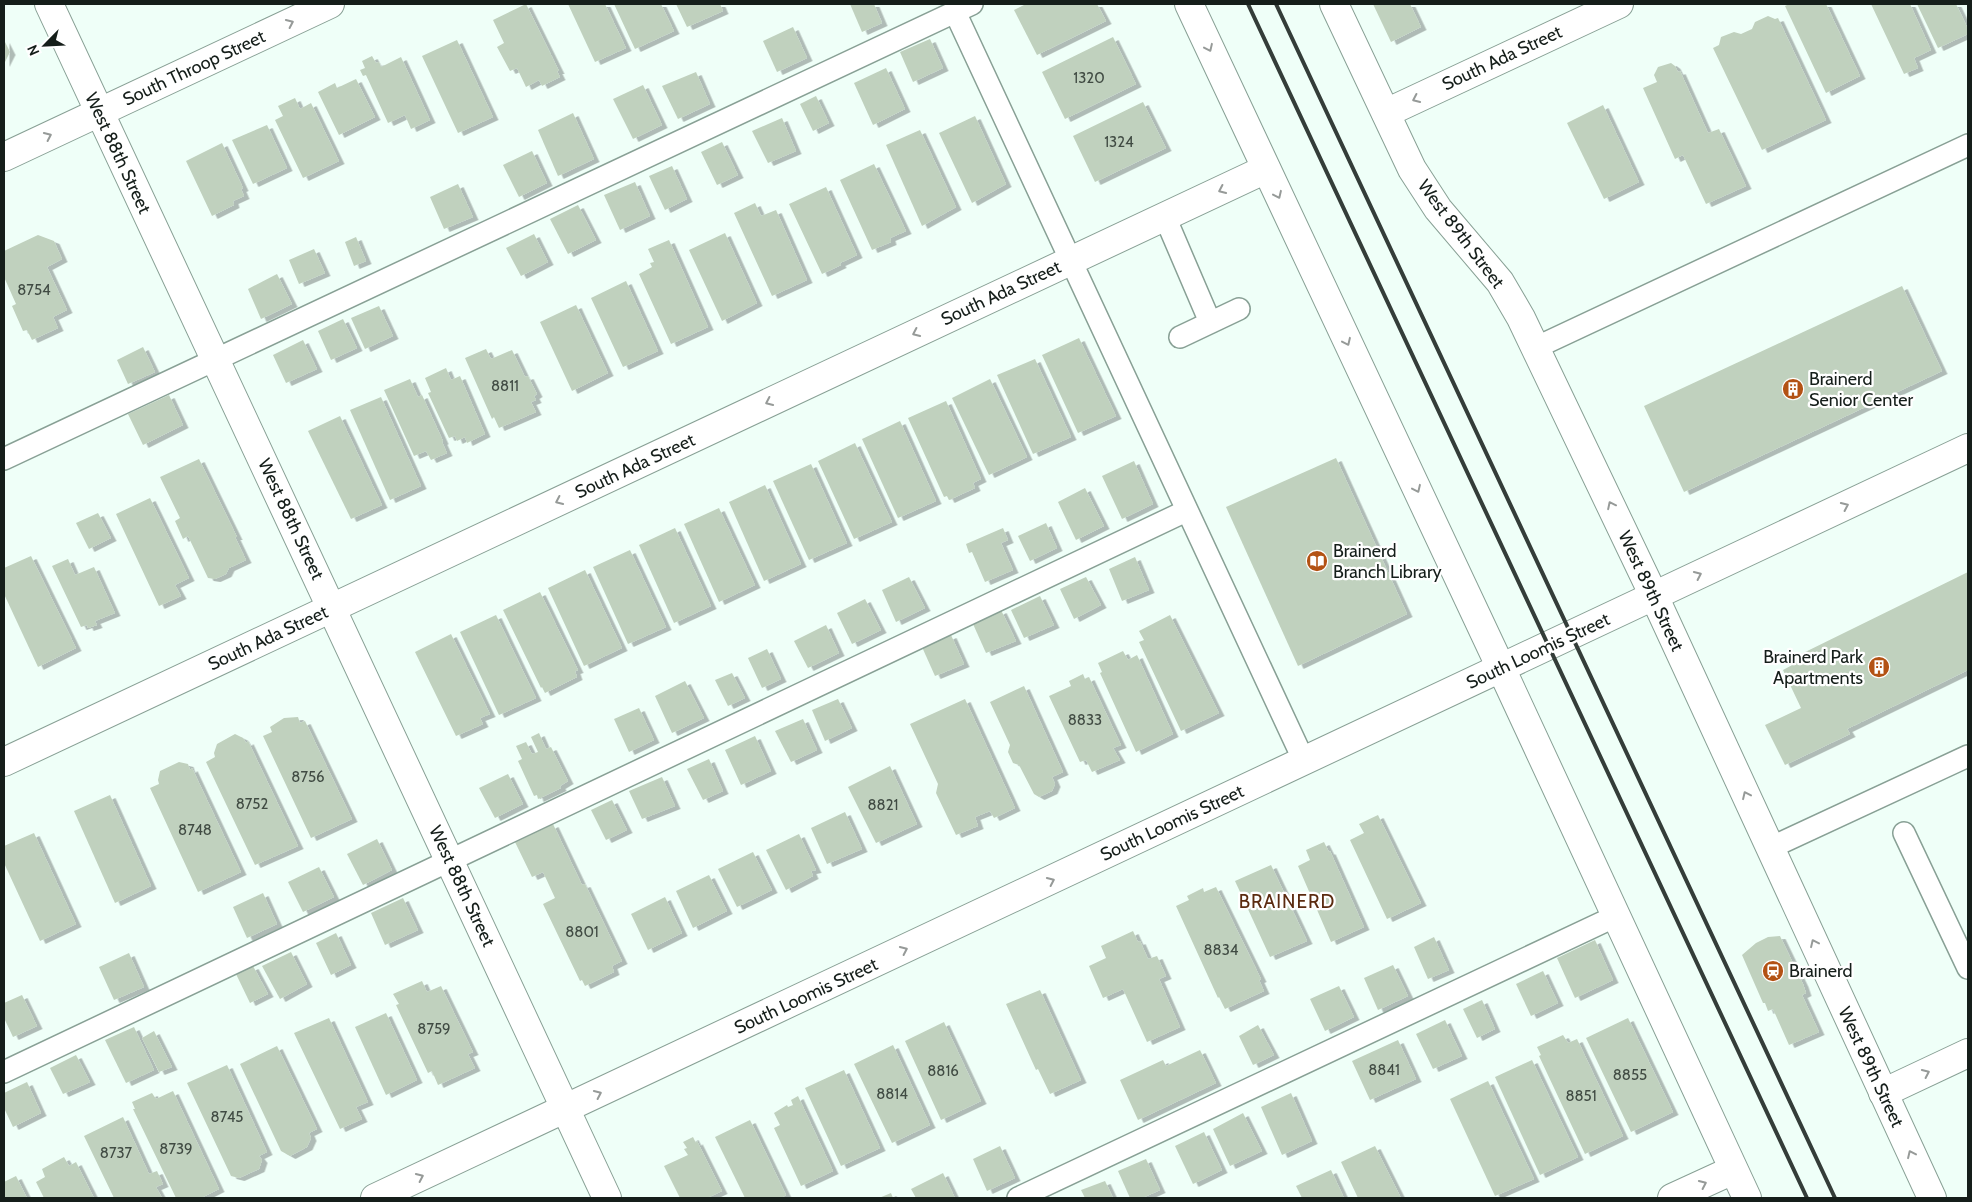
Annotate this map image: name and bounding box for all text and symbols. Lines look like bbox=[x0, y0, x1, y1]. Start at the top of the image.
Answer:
one-way arrow bbox=[285, 18, 294, 29]
north arrow bbox=[20, 20, 70, 70]
street label: South Ada Street bbox=[1439, 21, 1565, 95]
street label: South Throop Street bbox=[119, 25, 269, 111]
text: N bbox=[23, 42, 43, 58]
one-way arrow bbox=[1203, 43, 1214, 52]
house number: 1320 bbox=[1073, 69, 1105, 87]
street label: West 88th Street bbox=[80, 89, 156, 217]
one-way arrow bbox=[1412, 93, 1421, 103]
one-way arrow bbox=[43, 132, 52, 142]
house number: 1324 bbox=[1104, 133, 1134, 151]
street label: West 89th Street bbox=[1413, 175, 1509, 293]
one-way arrow bbox=[1218, 184, 1227, 194]
one-way arrow bbox=[1272, 190, 1283, 199]
street label: South Ada Street bbox=[938, 256, 1064, 330]
house number: 8754 bbox=[17, 281, 51, 299]
one-way arrow bbox=[913, 327, 922, 337]
one-way arrow bbox=[1341, 337, 1352, 346]
place label: Brainerd Senior Center bbox=[1809, 368, 1913, 411]
house number: 8811 bbox=[491, 377, 519, 395]
building icon: Brainerd Senior Center bbox=[1781, 377, 1805, 401]
one-way arrow bbox=[765, 396, 774, 407]
street label: South Ada Street bbox=[572, 429, 698, 503]
street label: West 88th Street bbox=[253, 455, 329, 583]
one-way arrow bbox=[1410, 484, 1421, 493]
one-way arrow bbox=[555, 495, 564, 506]
one-way arrow bbox=[1607, 502, 1617, 511]
one-way arrow bbox=[1840, 502, 1849, 513]
street label: West 89th Street bbox=[1613, 527, 1689, 655]
place label: Brainerd Branch Library bbox=[1333, 540, 1442, 583]
library icon: Brainerd Branch Library bbox=[1305, 549, 1329, 573]
one-way arrow bbox=[1693, 571, 1702, 582]
street label: South Ada Street bbox=[205, 601, 331, 675]
street label: South Loomis Street bbox=[1463, 608, 1613, 694]
place label: Brainerd Park Apartments bbox=[1763, 646, 1864, 689]
building icon: Brainerd Park Apartments bbox=[1867, 655, 1891, 679]
house number: 8833 bbox=[1068, 711, 1102, 729]
house number: 8756 bbox=[291, 768, 325, 786]
street label: South Loomis Street bbox=[1097, 780, 1247, 866]
one-way arrow bbox=[1742, 791, 1752, 800]
house number: 8752 bbox=[236, 795, 268, 813]
house number: 8821 bbox=[868, 796, 898, 814]
house number: 8748 bbox=[178, 821, 212, 839]
street label: West 88th Street bbox=[424, 822, 500, 950]
one-way arrow bbox=[1046, 876, 1055, 887]
district label: BRAINERD bbox=[1239, 890, 1335, 913]
house number: 8801 bbox=[565, 923, 599, 941]
one-way arrow bbox=[1810, 939, 1820, 948]
house number: 8834 bbox=[1204, 941, 1239, 959]
one-way arrow bbox=[899, 946, 908, 956]
street label: South Loomis Street bbox=[731, 953, 881, 1039]
station icon: Brainerd bbox=[1761, 959, 1785, 983]
place label: Brainerd bbox=[1789, 960, 1852, 982]
street label: West 89th Street bbox=[1833, 1003, 1909, 1131]
house number: 8759 bbox=[417, 1020, 451, 1038]
house number: 8841 bbox=[1368, 1061, 1400, 1079]
house number: 8816 bbox=[927, 1062, 959, 1080]
house number: 8855 bbox=[1613, 1066, 1647, 1084]
one-way arrow bbox=[1921, 1069, 1930, 1079]
house number: 8814 bbox=[876, 1085, 908, 1103]
house number: 8851 bbox=[1565, 1087, 1597, 1105]
one-way arrow bbox=[593, 1089, 602, 1100]
house number: 8745 bbox=[211, 1108, 243, 1126]
house number: 8739 bbox=[159, 1140, 193, 1158]
house number: 8737 bbox=[100, 1144, 133, 1162]
one-way arrow bbox=[1907, 1150, 1918, 1159]
one-way arrow bbox=[414, 1174, 423, 1184]
one-way arrow bbox=[1698, 1180, 1707, 1190]

